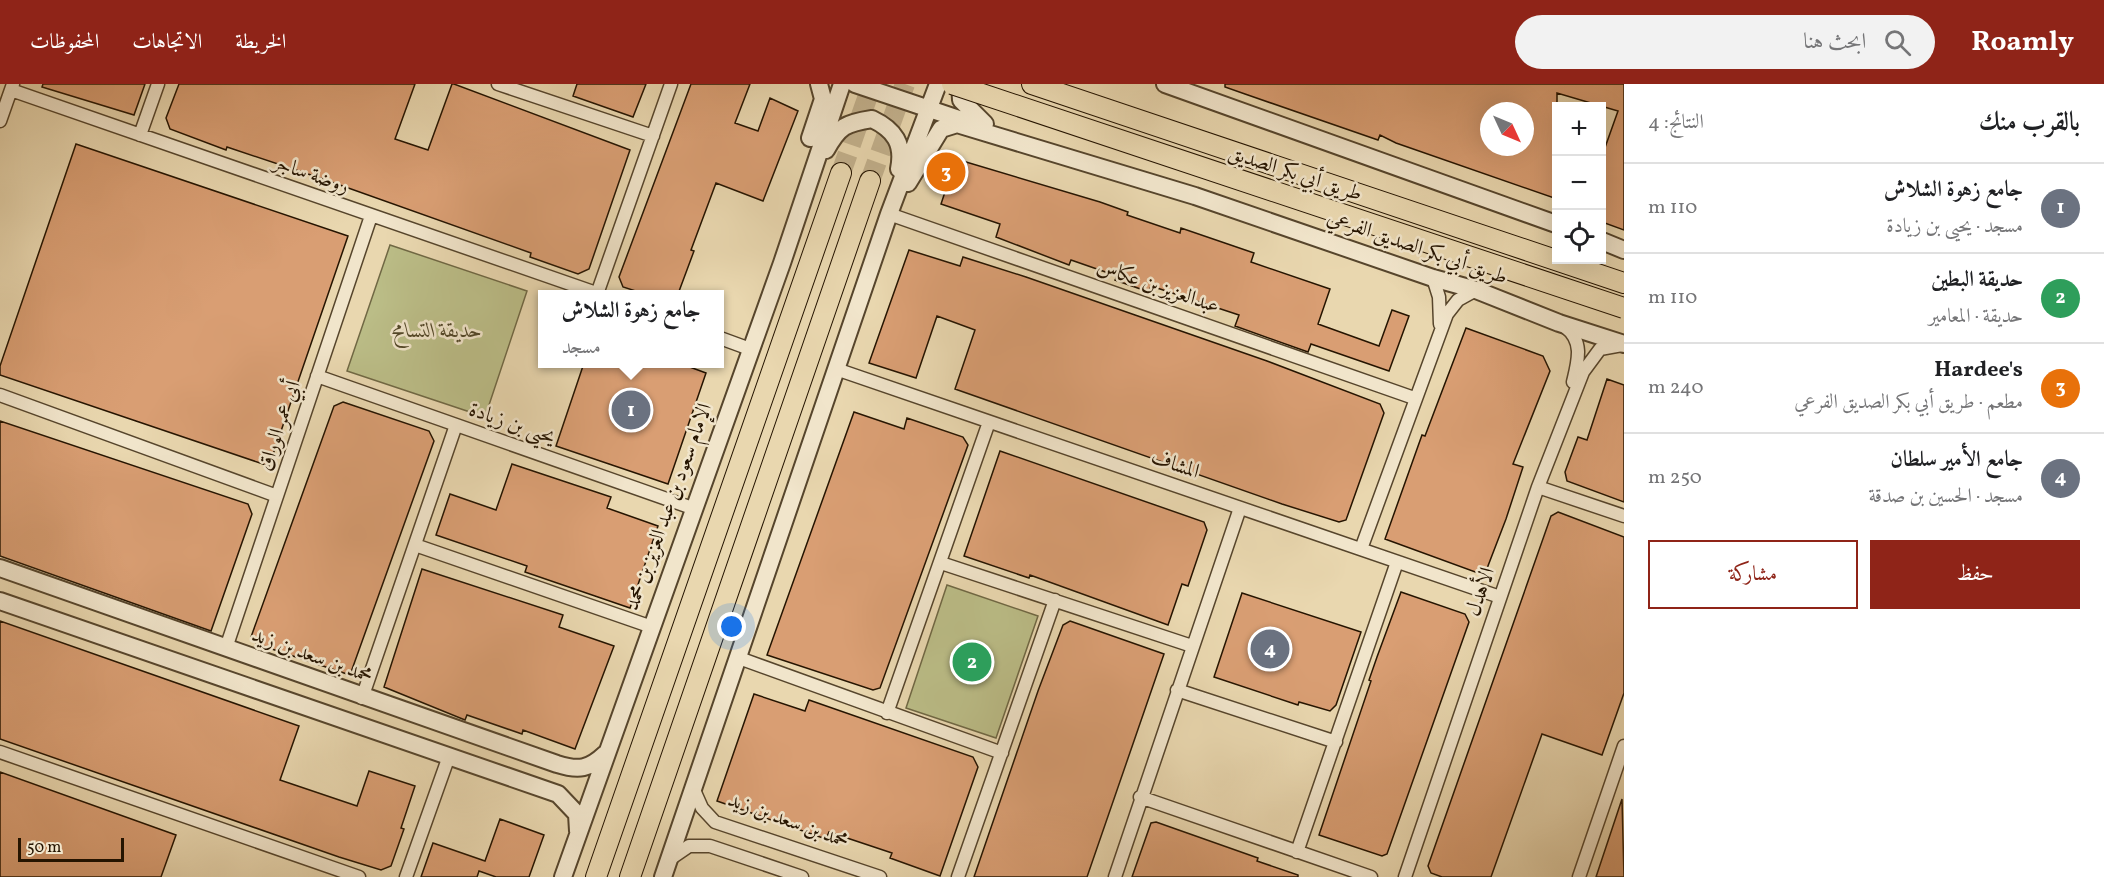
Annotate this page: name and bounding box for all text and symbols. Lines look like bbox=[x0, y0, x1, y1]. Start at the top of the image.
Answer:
search box bbox=[1515, 15, 1935, 69]
text: Roamly bbox=[1971, 23, 2074, 62]
icon: search bbox=[1881, 26, 1914, 59]
text: ابحث هنا bbox=[1803, 27, 1866, 58]
text: المحفوظات bbox=[30, 28, 99, 57]
text: الاتجاهات bbox=[132, 28, 202, 57]
text: الخريطة bbox=[235, 28, 286, 57]
north arrow bbox=[1480, 102, 1534, 156]
map controls bbox=[1552, 102, 1606, 264]
button: + bbox=[1552, 102, 1606, 156]
text: بالقرب منك bbox=[1979, 105, 2080, 141]
text: النتائج: 4 bbox=[1648, 109, 1704, 137]
street label: طريق أبي بكر الصديق bbox=[1224, 137, 1366, 210]
street label: روضة ساجر bbox=[267, 148, 353, 202]
pin: 3 bbox=[926, 150, 966, 194]
button: − bbox=[1552, 156, 1606, 210]
text: جامع زهوة الشلاش bbox=[1884, 175, 2023, 206]
text: 110 m bbox=[1648, 194, 1697, 222]
text: 1 bbox=[2056, 194, 2065, 222]
street label: طريق أبي بكر الصديق الفرعي bbox=[1322, 202, 1512, 293]
button: locate bbox=[1552, 210, 1606, 264]
text: مسجد · يحيى بن زيادة bbox=[1886, 213, 2023, 241]
street label: عبدالعزيز بن عكاس bbox=[1093, 252, 1223, 322]
text: حديقة البطين bbox=[1931, 265, 2023, 296]
text: 110 m bbox=[1648, 284, 1697, 312]
text: 2 bbox=[2055, 284, 2066, 312]
popup bbox=[538, 290, 724, 368]
text: جامع زهوة الشلاش bbox=[561, 296, 701, 327]
text: حديقة · المعامير bbox=[1929, 303, 2023, 331]
park label: حديقة التسامح bbox=[392, 317, 482, 348]
text: مسجد bbox=[561, 334, 601, 362]
text: Hardee's bbox=[1934, 355, 2023, 386]
text: 240 m bbox=[1648, 374, 1703, 402]
text: 3 bbox=[2055, 374, 2066, 402]
street label: أبي عمر الوراق bbox=[249, 376, 310, 475]
pin: 1 bbox=[612, 388, 650, 432]
text: مطعم · طريق أبي بكر الصديق الفرعي bbox=[1794, 389, 2023, 417]
street label: يحيى بن زيادة bbox=[464, 396, 560, 454]
street label: الإمام سعود بن عبد العزيز بن محمد bbox=[618, 399, 722, 615]
street label: المشاف bbox=[1147, 443, 1203, 487]
text: جامع الأمير سلطان bbox=[1890, 445, 2023, 476]
text: 250 m bbox=[1648, 464, 1702, 492]
text: 4 bbox=[2054, 464, 2067, 492]
text: مسجد · الحسين بن صدقة bbox=[1869, 483, 2023, 511]
button: مشاركة bbox=[1648, 540, 1858, 609]
button: حفظ bbox=[1870, 540, 2080, 609]
street label: الأهدل bbox=[1457, 563, 1503, 620]
your location bbox=[717, 612, 746, 641]
street label: محمد بن سعد بن زيد bbox=[248, 621, 377, 691]
pin: 4 bbox=[1250, 626, 1290, 672]
pin: 2 bbox=[952, 640, 992, 684]
street label: محمد بن سعد بن زيد bbox=[724, 786, 853, 856]
scale bar bbox=[18, 835, 124, 862]
text: 50 m bbox=[27, 837, 61, 859]

